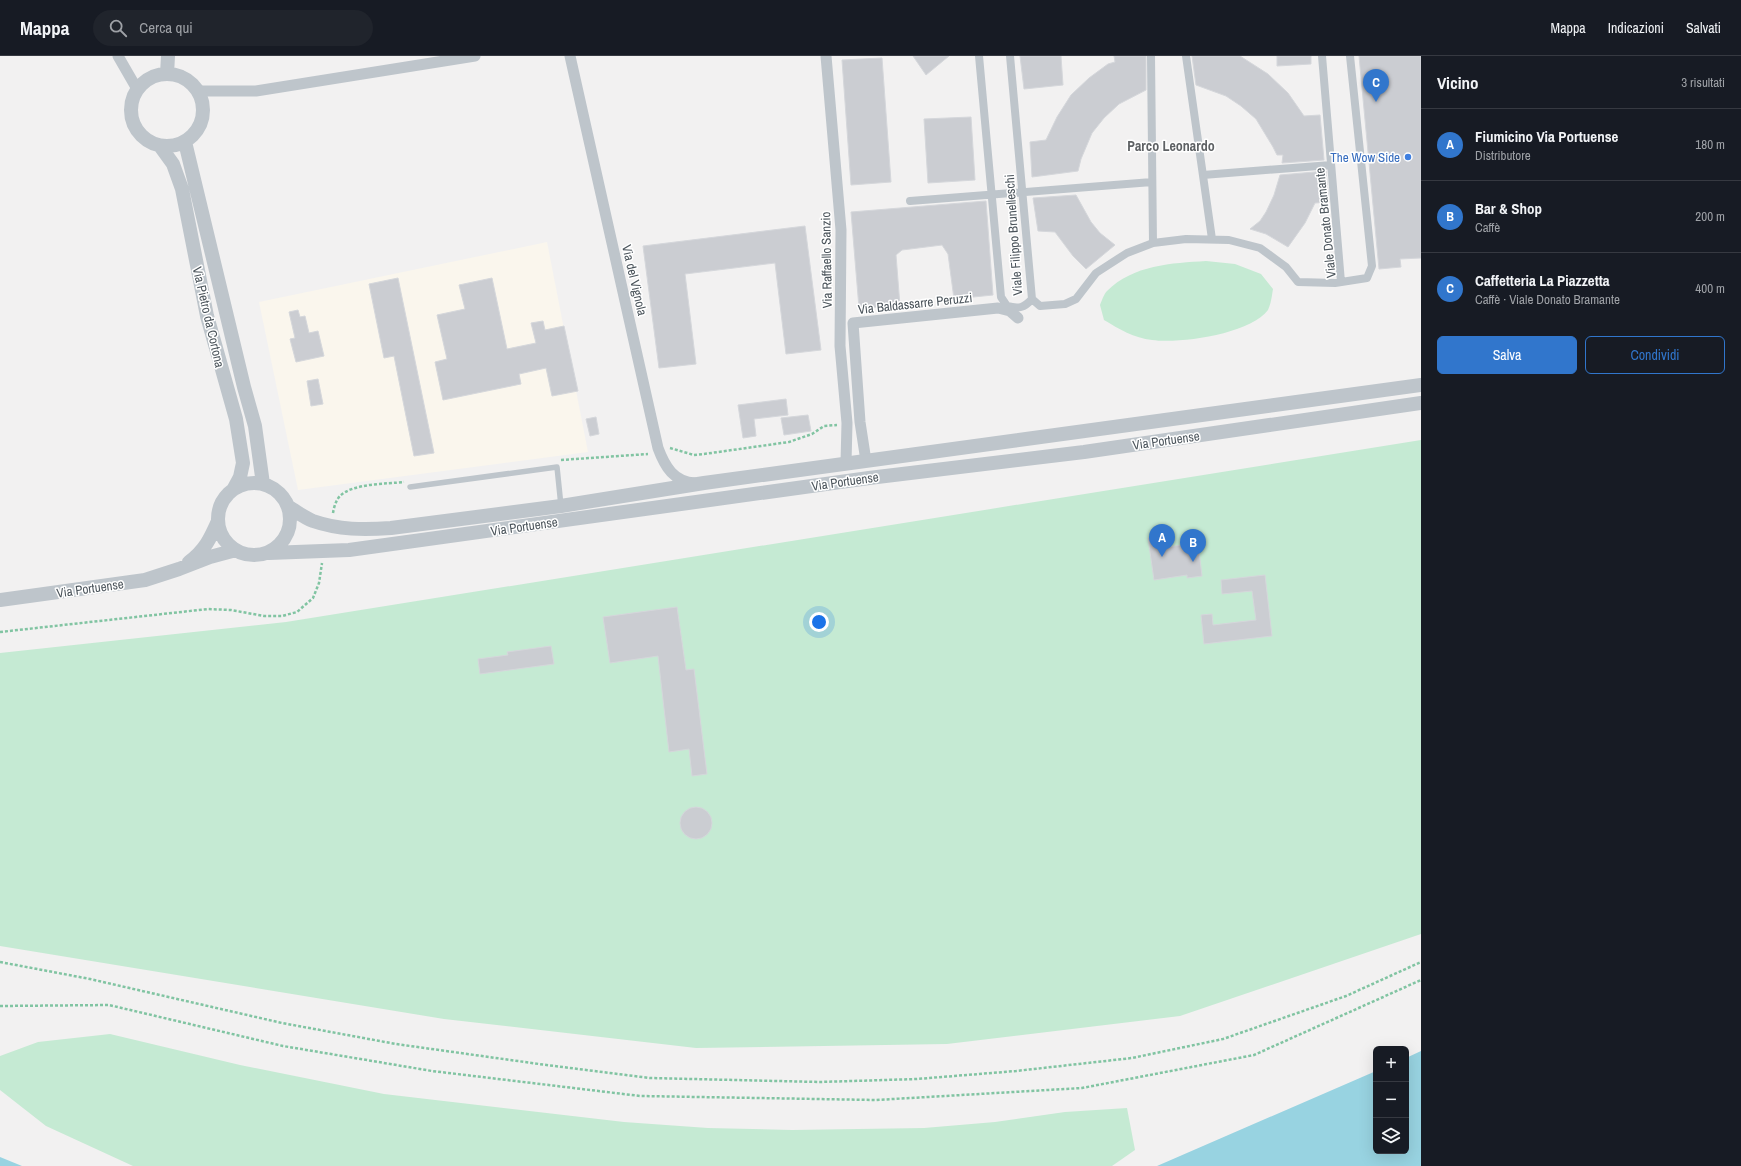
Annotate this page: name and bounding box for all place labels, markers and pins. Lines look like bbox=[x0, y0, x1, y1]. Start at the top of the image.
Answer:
pin: C bbox=[1363, 69, 1389, 102]
place label: The Wow Side bbox=[1330, 149, 1400, 166]
marker: The Wow Side bbox=[1403, 152, 1413, 162]
pin: A bbox=[1149, 524, 1175, 557]
pin: B bbox=[1180, 529, 1206, 562]

